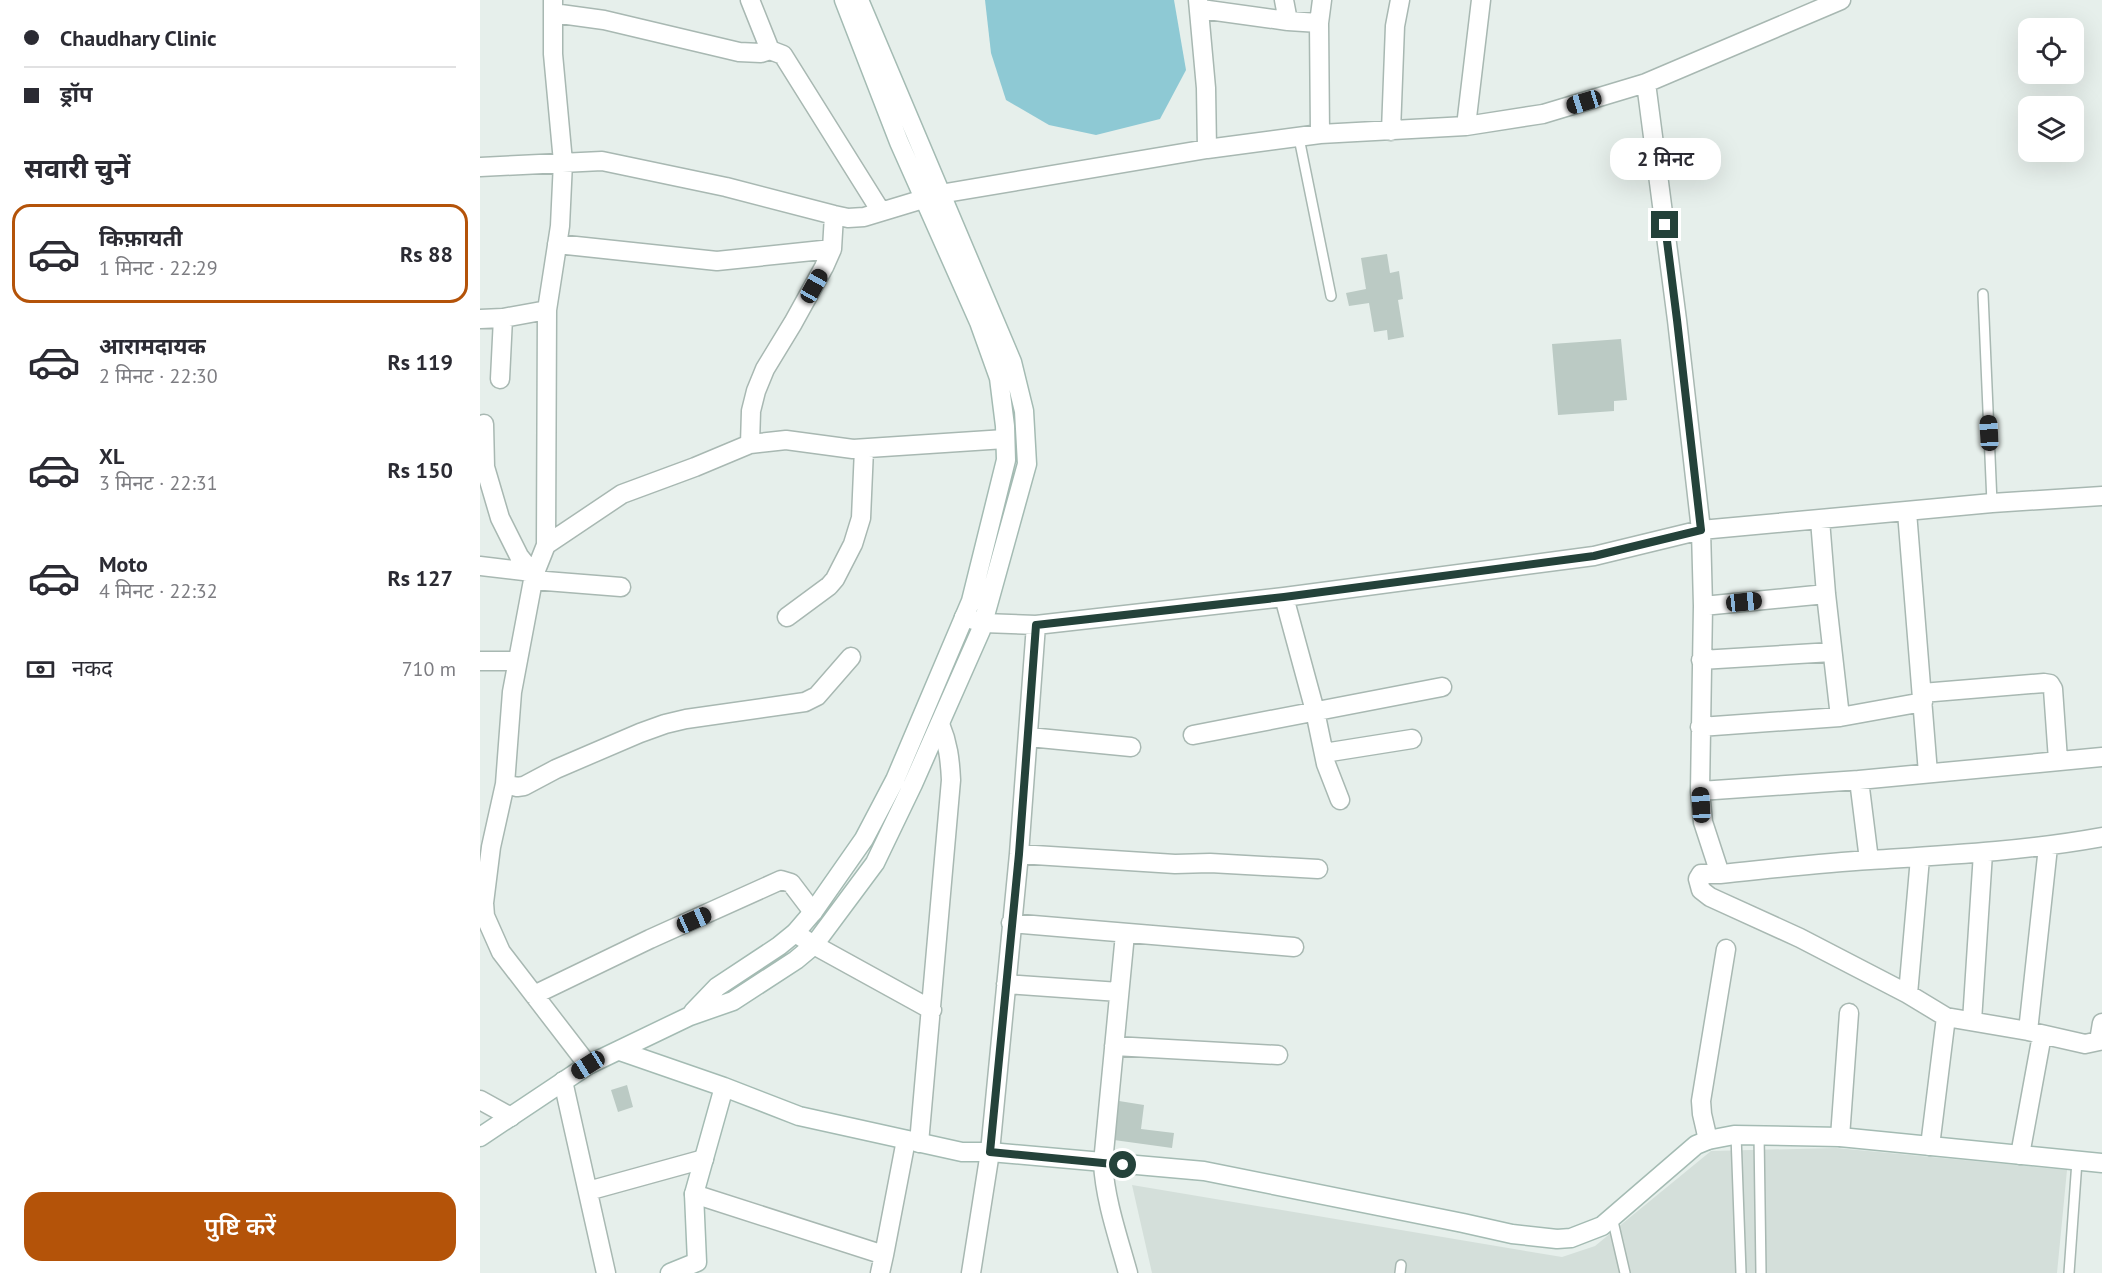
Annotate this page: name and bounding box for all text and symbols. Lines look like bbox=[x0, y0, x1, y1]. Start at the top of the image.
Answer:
map controls bbox=[2018, 18, 2084, 162]
button: locate bbox=[2018, 18, 2084, 84]
text: Chaudhary Clinic bbox=[60, 24, 217, 52]
text: ड्रॉप bbox=[60, 80, 93, 108]
car bbox=[1564, 88, 1604, 116]
button: layers bbox=[2018, 96, 2084, 162]
callout: 2 मिनट bbox=[1610, 138, 1720, 180]
text: 2 मिनट bbox=[1637, 146, 1694, 172]
text: सवारी चुनें bbox=[24, 151, 130, 185]
route end bbox=[1651, 211, 1678, 238]
text: किफ़ायती bbox=[99, 224, 183, 252]
icon: car bbox=[27, 227, 81, 281]
text: Rs 88 bbox=[400, 240, 453, 268]
text: 1 मिनट · 22:29 bbox=[99, 255, 218, 281]
car bbox=[797, 266, 831, 306]
text: आरामदायक bbox=[99, 332, 206, 360]
icon: car bbox=[27, 335, 81, 389]
text: Rs 119 bbox=[387, 348, 453, 376]
text: 2 मिनट · 22:30 bbox=[99, 363, 218, 389]
car bbox=[1979, 415, 1999, 451]
text: XL bbox=[99, 442, 124, 470]
icon: car bbox=[27, 443, 81, 497]
text: Rs 150 bbox=[387, 456, 453, 484]
text: 3 मिनट · 22:31 bbox=[99, 470, 218, 496]
text: Moto bbox=[99, 550, 148, 578]
icon: car bbox=[27, 551, 81, 605]
text: Rs 127 bbox=[387, 564, 453, 592]
text: 4 मिनट · 22:32 bbox=[99, 578, 218, 604]
car bbox=[1725, 591, 1763, 613]
icon: cash bbox=[24, 653, 57, 686]
text: नकद bbox=[72, 654, 113, 682]
text: 710 m bbox=[402, 656, 456, 682]
car bbox=[1691, 787, 1711, 823]
car bbox=[674, 904, 714, 936]
car bbox=[568, 1048, 608, 1082]
route start bbox=[1109, 1151, 1136, 1178]
button: पुष्टि करें bbox=[24, 1192, 456, 1261]

